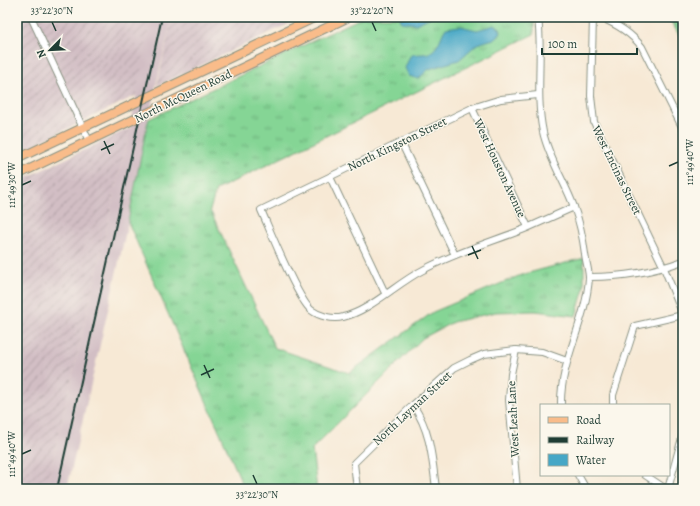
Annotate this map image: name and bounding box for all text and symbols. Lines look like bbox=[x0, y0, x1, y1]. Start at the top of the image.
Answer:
text: 33°22'30"N bbox=[31, 4, 73, 17]
text: 33°22'20"N bbox=[351, 4, 393, 17]
north arrow bbox=[30, 30, 70, 70]
scale bar bbox=[542, 30, 637, 56]
text: 100 m bbox=[548, 36, 577, 52]
text: N bbox=[33, 47, 50, 61]
street label: North McQueen Road bbox=[132, 65, 235, 126]
street label: North Kingston Street bbox=[345, 113, 449, 175]
street label: West Houston Avenue bbox=[470, 115, 530, 220]
street label: West Encinas Street bbox=[588, 122, 646, 217]
text: 111°49'40"W bbox=[683, 138, 696, 185]
text: 111°49'30"W bbox=[5, 161, 18, 208]
street label: North Layman Street bbox=[369, 367, 455, 449]
street label: West Leah Lane bbox=[503, 380, 523, 459]
legend bbox=[540, 404, 670, 476]
text: Road bbox=[576, 412, 602, 428]
text: 111°49'40"W bbox=[5, 430, 18, 477]
text: Railway bbox=[576, 432, 615, 448]
text: Water bbox=[575, 452, 606, 468]
text: 33°22'30"N bbox=[236, 488, 278, 501]

